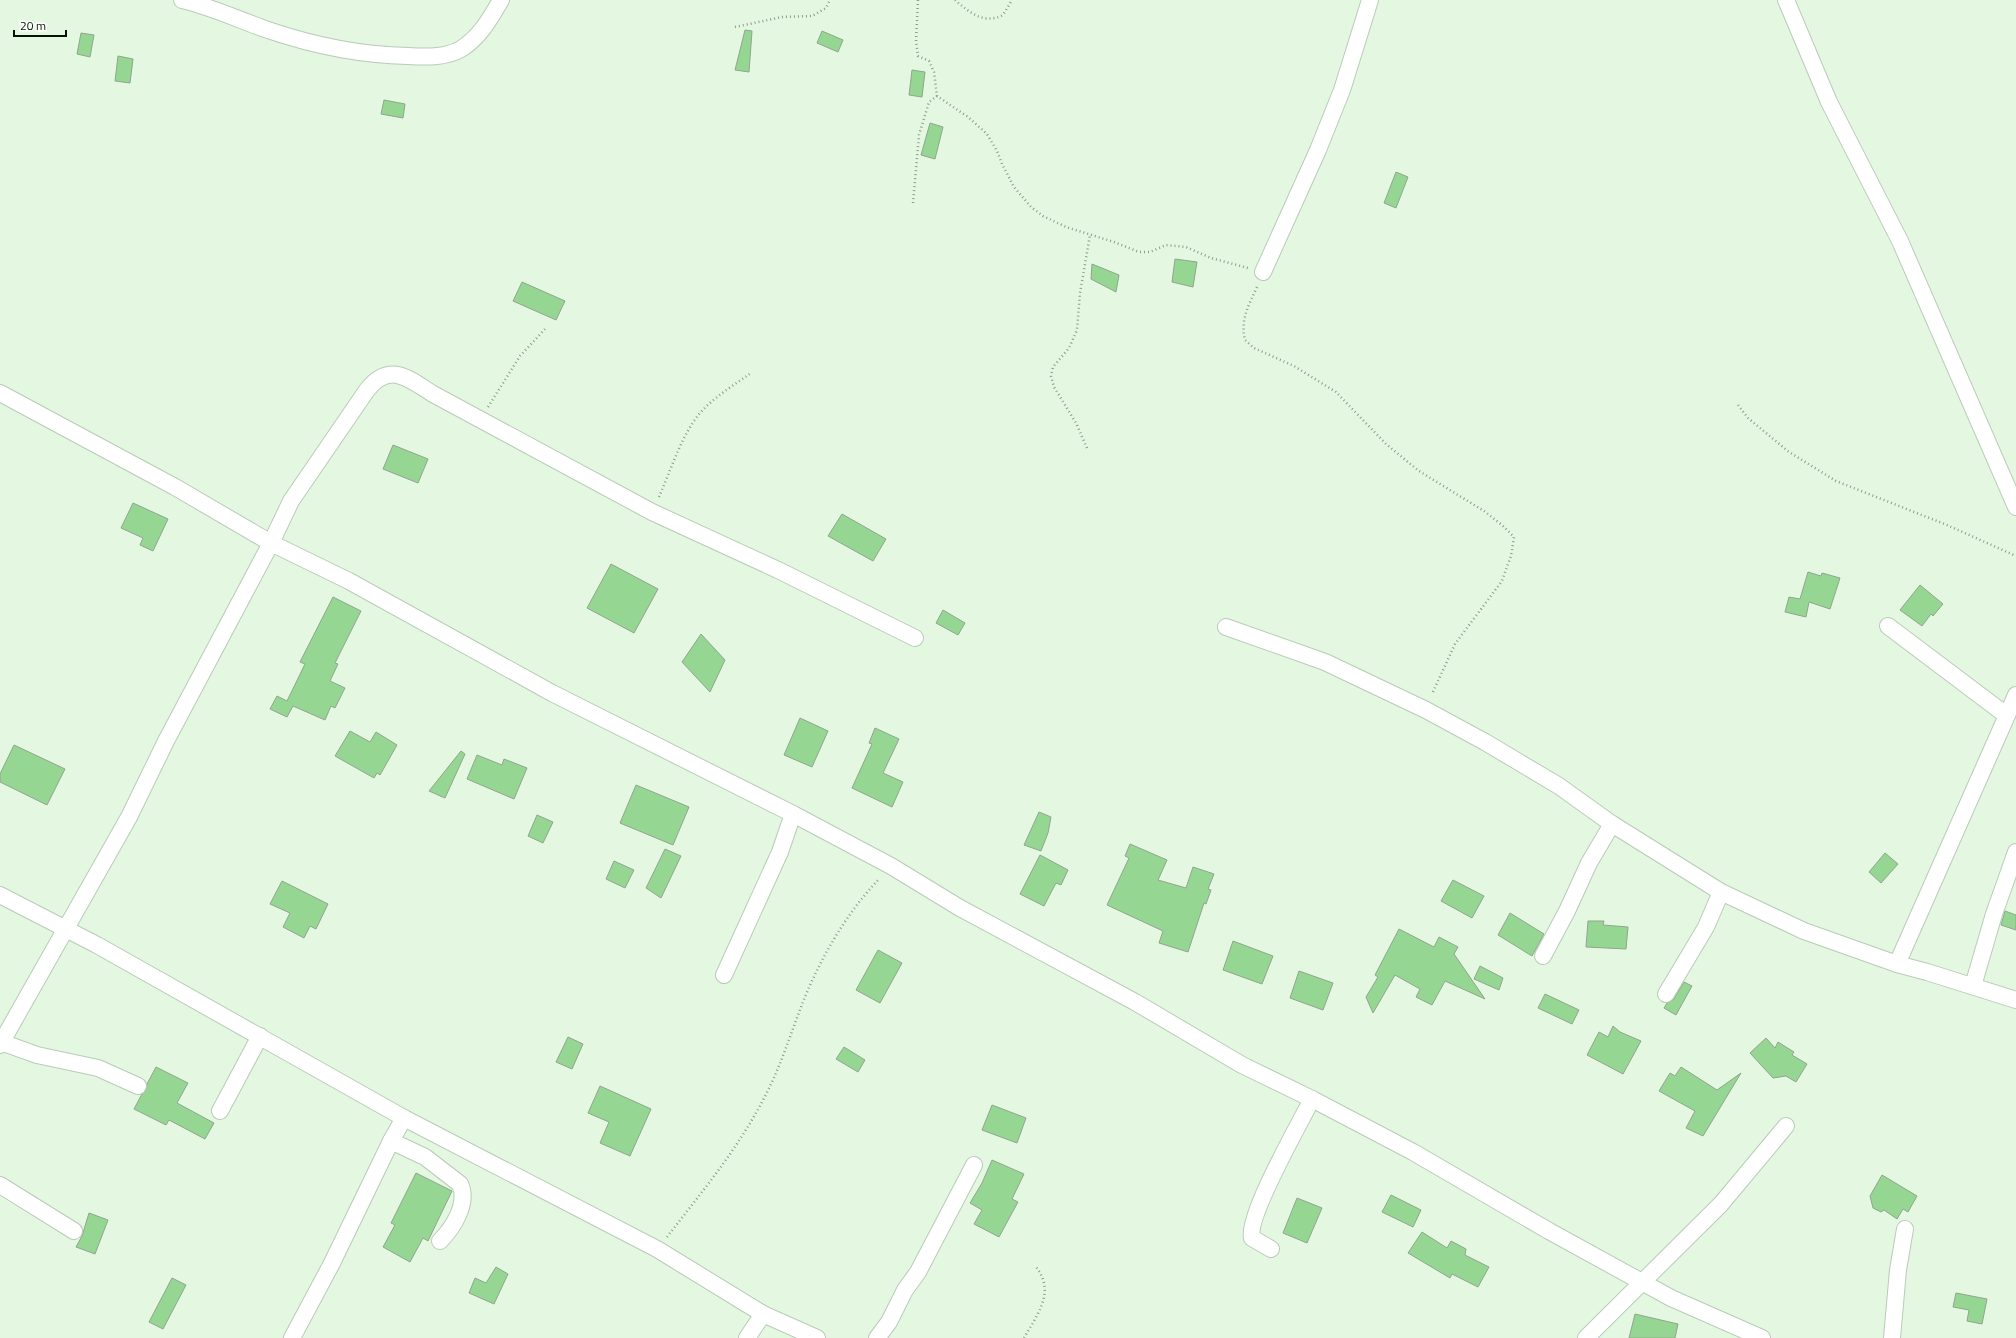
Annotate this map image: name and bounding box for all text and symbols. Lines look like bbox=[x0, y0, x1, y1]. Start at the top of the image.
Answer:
scale bar bbox=[14, 12, 66, 38]
text: 20 m bbox=[20, 16, 46, 35]

